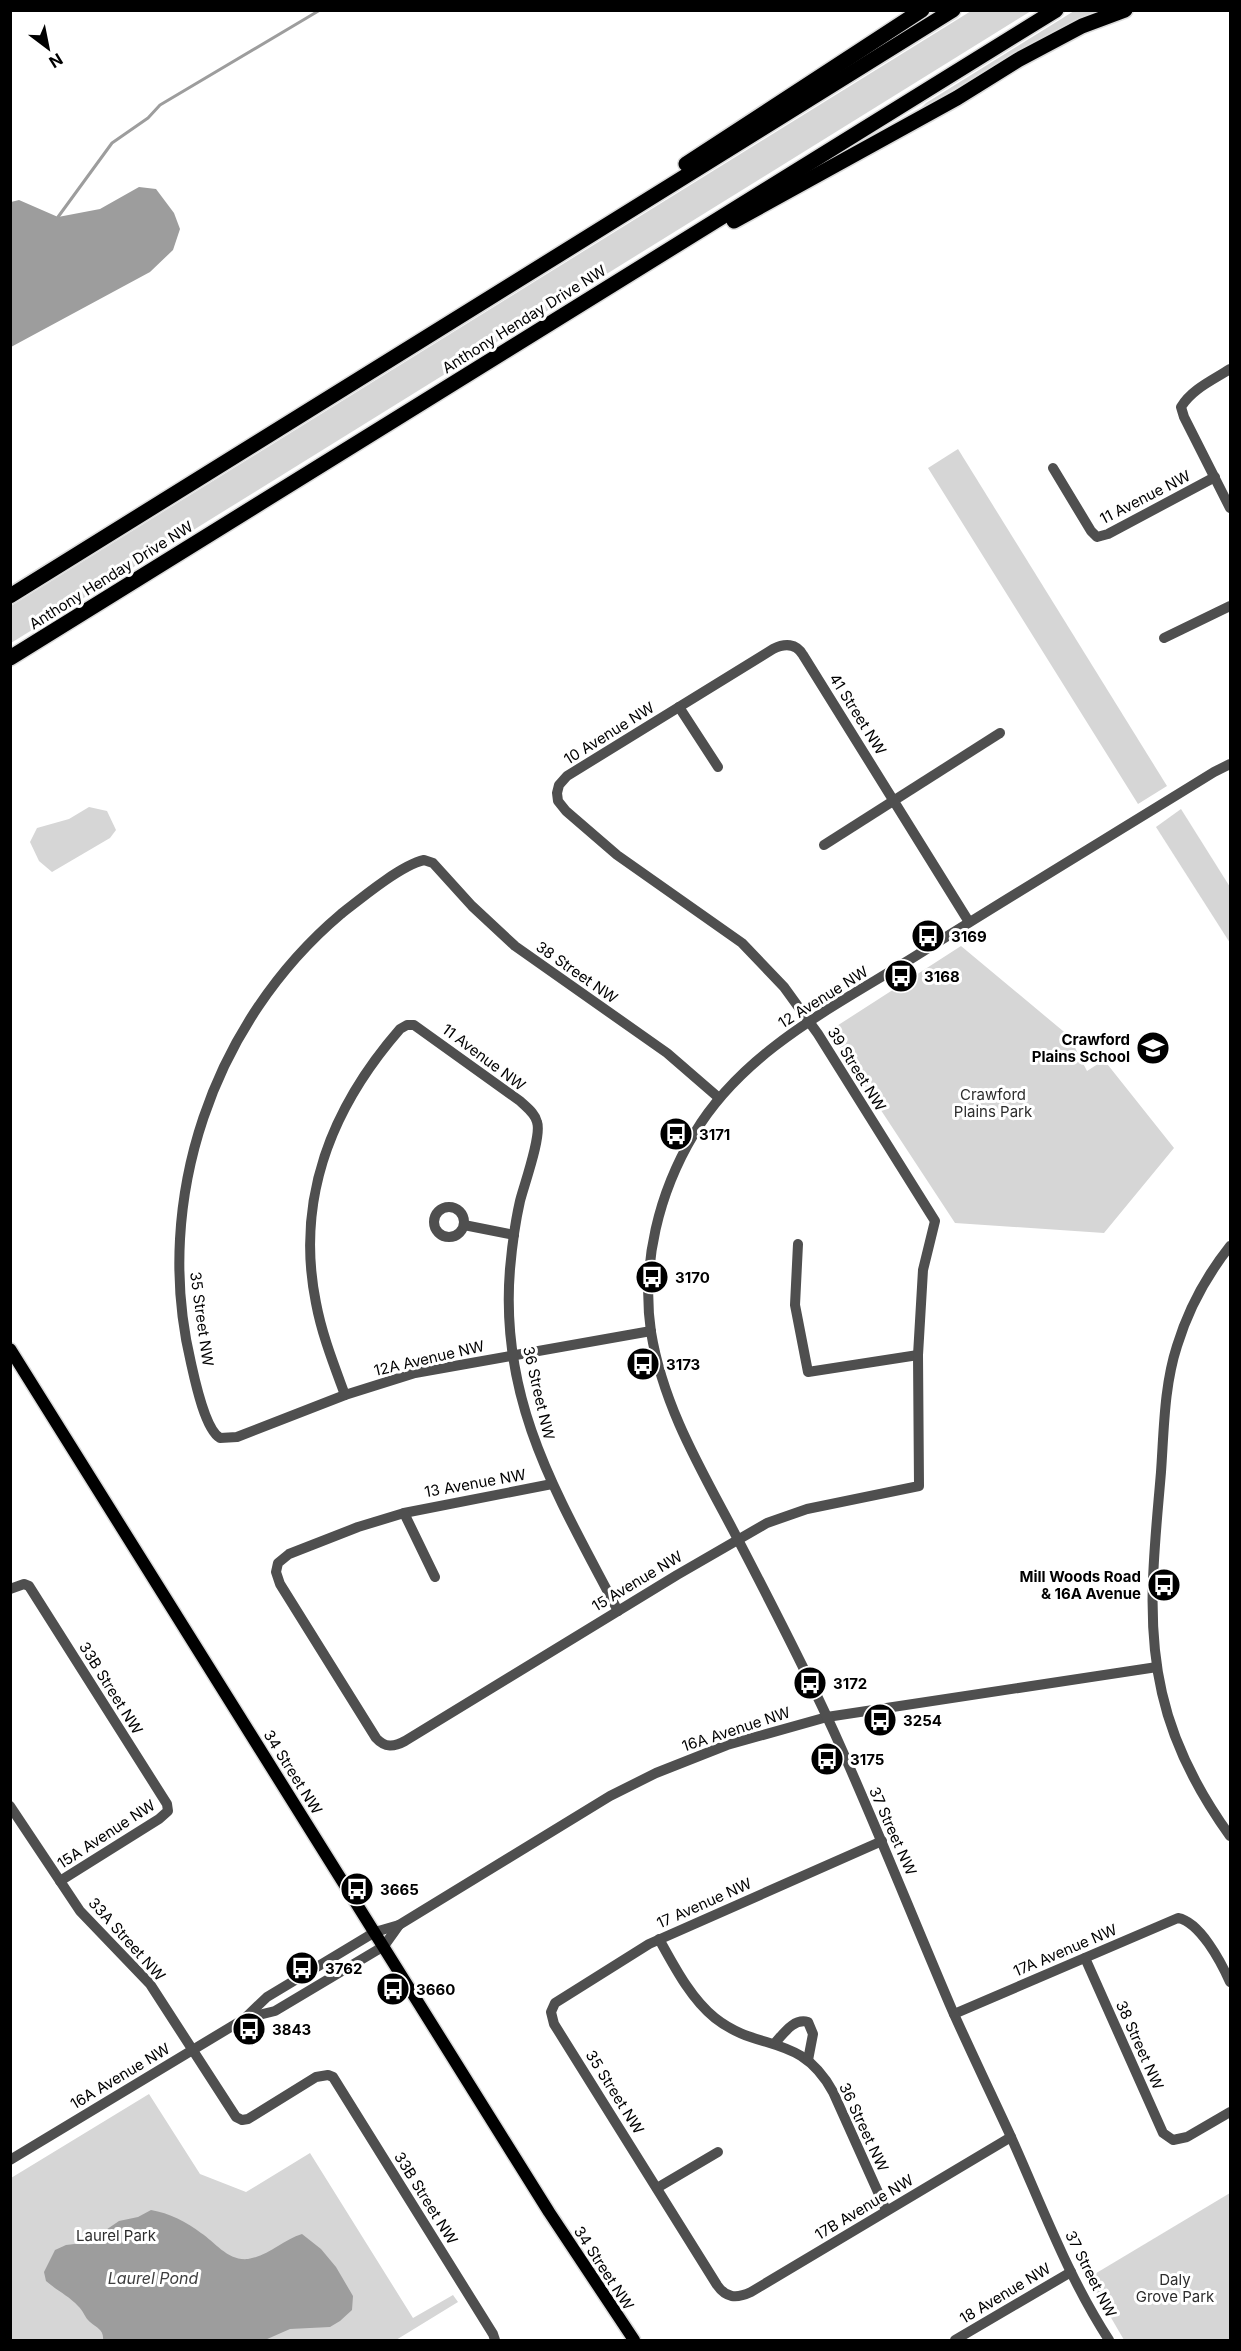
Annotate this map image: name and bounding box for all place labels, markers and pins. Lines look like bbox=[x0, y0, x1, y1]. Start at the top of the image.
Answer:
bus stop icon: 3169 bbox=[910, 918, 946, 954]
place label: 3169 bbox=[951, 927, 987, 946]
bus stop icon: 3168 bbox=[883, 958, 919, 994]
place label: 3168 bbox=[924, 967, 960, 986]
place label: Crawford Plains School bbox=[1032, 1030, 1130, 1066]
school or university icon: Crawford Plains School bbox=[1135, 1030, 1171, 1066]
bus stop icon: 3171 bbox=[658, 1116, 694, 1152]
place label: 3171 bbox=[699, 1125, 730, 1144]
bus stop icon: 3170 bbox=[634, 1259, 670, 1295]
place label: 3170 bbox=[675, 1268, 710, 1287]
bus stop icon: 3173 bbox=[625, 1346, 661, 1382]
place label: 3173 bbox=[666, 1355, 700, 1374]
place label: Mill Woods Road & 16A Avenue bbox=[1019, 1567, 1141, 1603]
bus stop icon: Mill Woods Road & 16A Avenue bbox=[1146, 1567, 1182, 1603]
bus stop icon: 3172 bbox=[792, 1665, 828, 1701]
place label: 3172 bbox=[833, 1674, 867, 1693]
bus stop icon: 3254 bbox=[862, 1702, 898, 1738]
place label: 3254 bbox=[903, 1711, 942, 1730]
bus stop icon: 3175 bbox=[809, 1741, 845, 1777]
place label: 3175 bbox=[850, 1750, 884, 1769]
bus stop icon: 3665 bbox=[339, 1871, 375, 1907]
place label: 3665 bbox=[380, 1880, 419, 1899]
bus stop icon: 3762 bbox=[284, 1950, 320, 1986]
place label: 3762 bbox=[325, 1959, 362, 1978]
bus stop icon: 3660 bbox=[375, 1971, 411, 2007]
place label: 3660 bbox=[416, 1980, 455, 1999]
bus stop icon: 3843 bbox=[231, 2011, 267, 2047]
place label: 3843 bbox=[272, 2020, 311, 2039]

